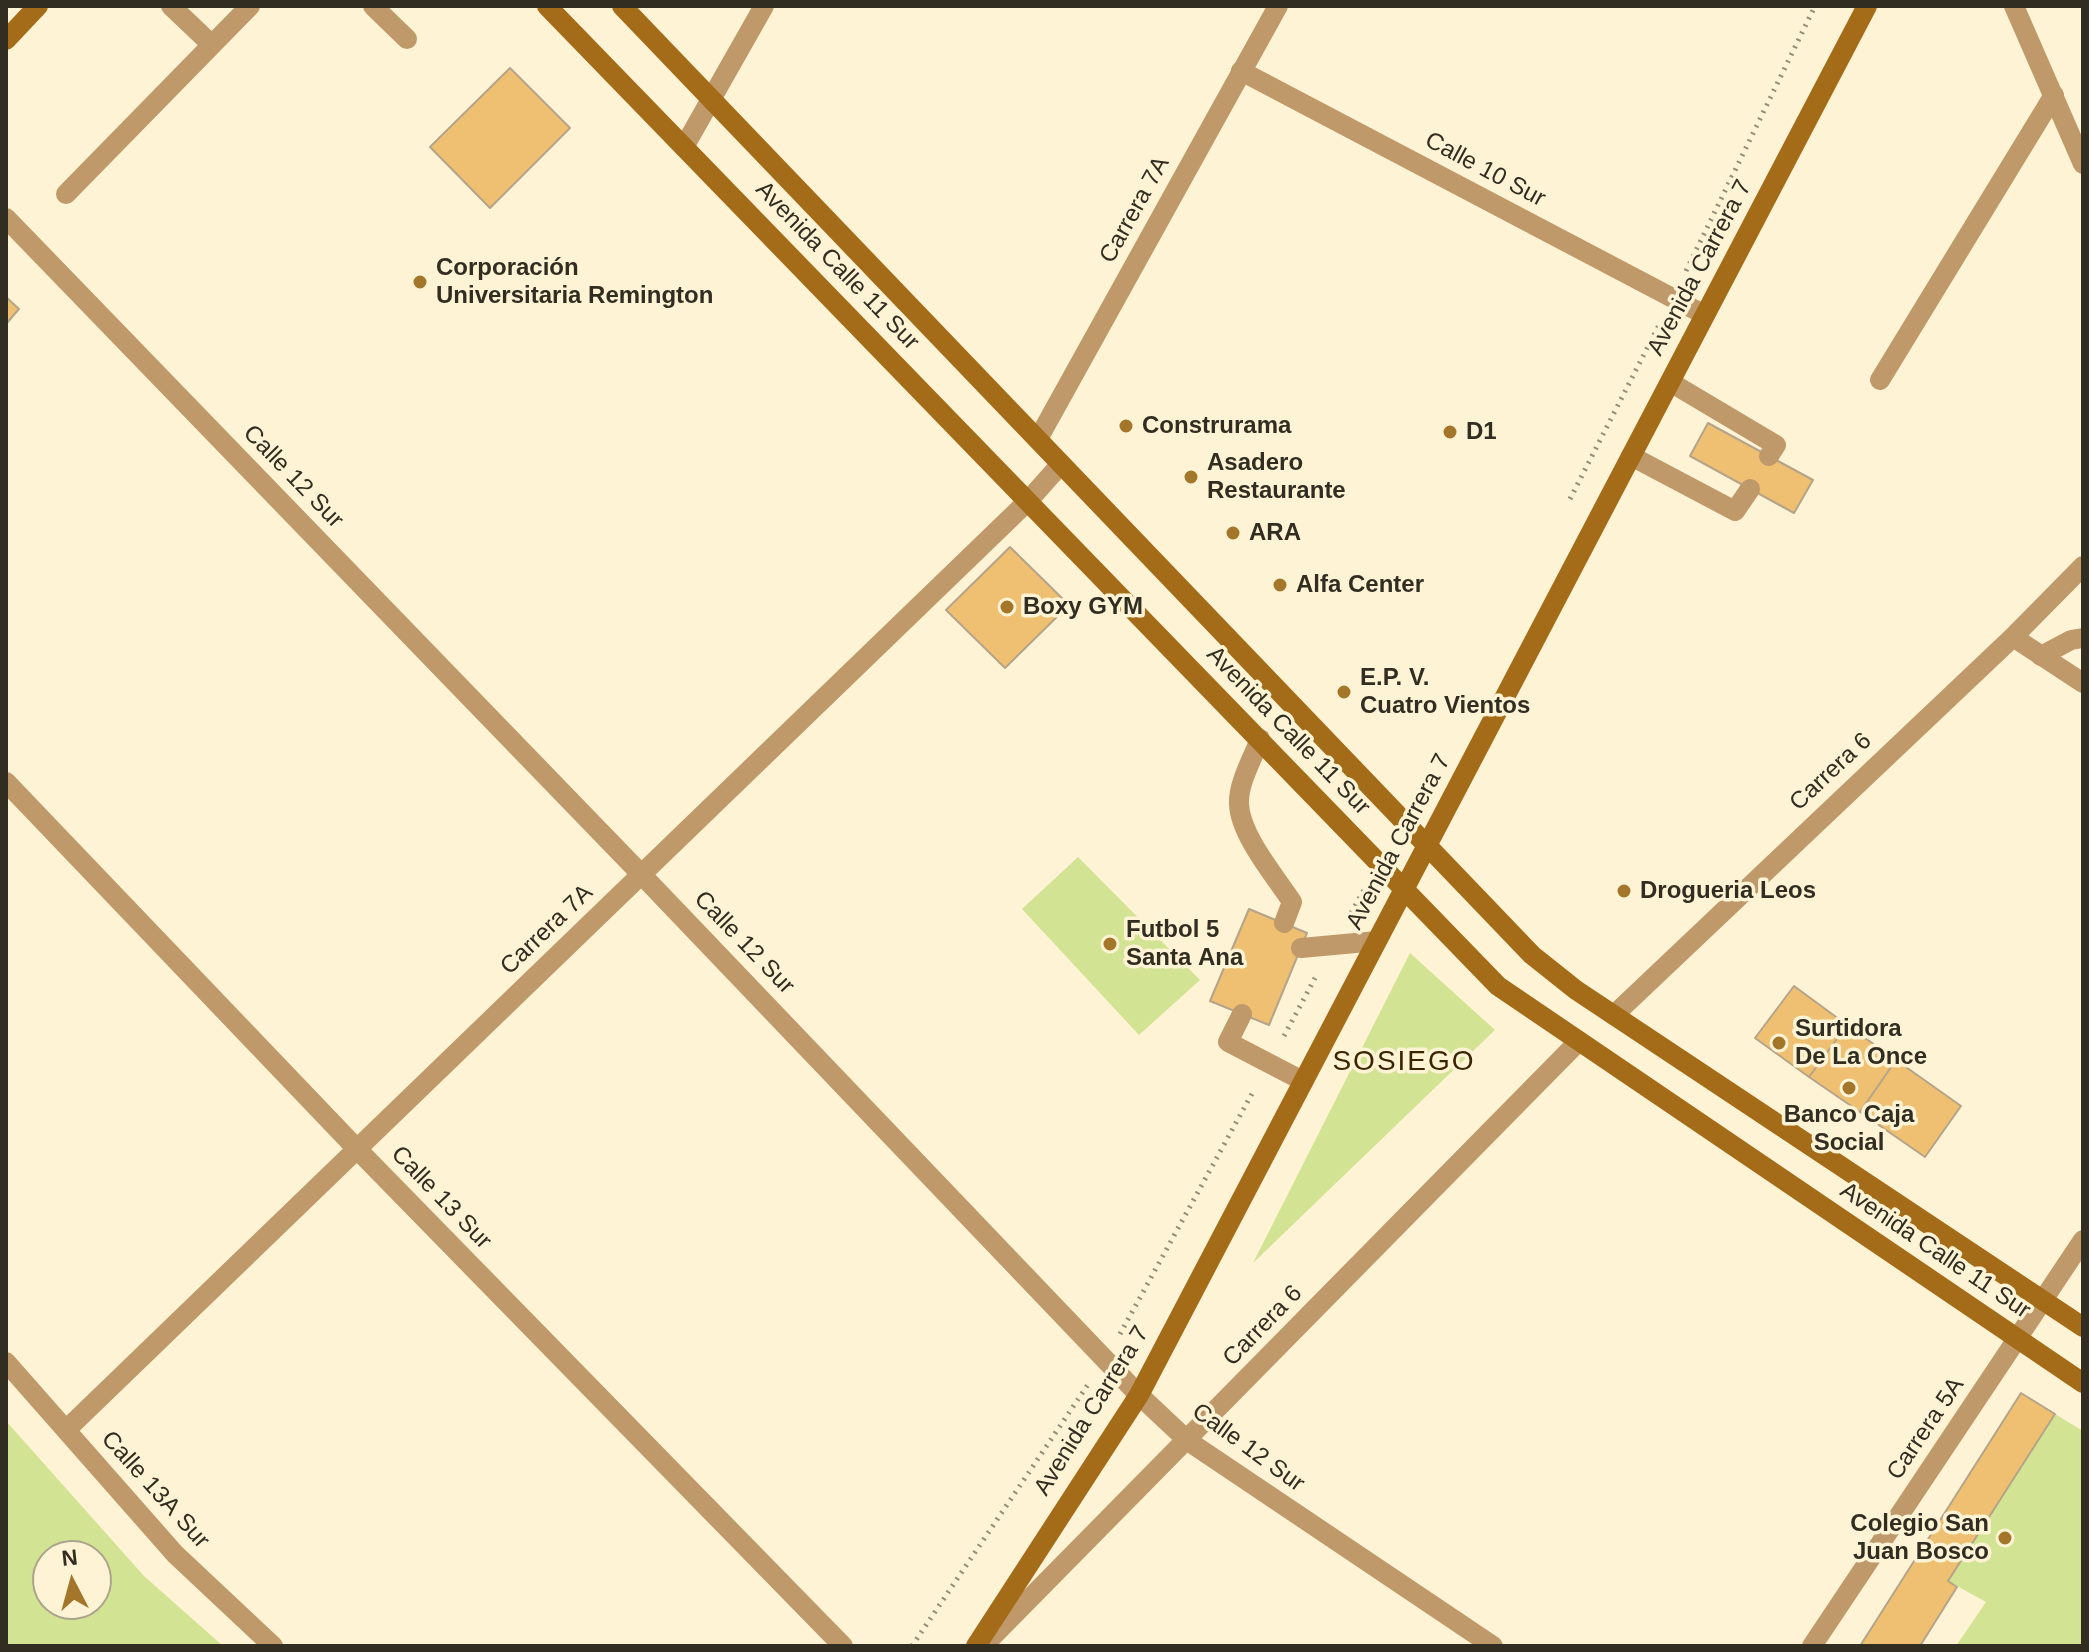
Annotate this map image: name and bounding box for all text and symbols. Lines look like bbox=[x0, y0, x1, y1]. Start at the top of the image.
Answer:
street label: Calle 10 Sur bbox=[1420, 126, 1550, 214]
street label: Carrera 7A bbox=[1094, 152, 1176, 268]
street label: Avenida Carrera 7 bbox=[1642, 175, 1758, 361]
street label: Avenida Calle 11 Sur bbox=[749, 176, 925, 356]
place label: Corporación Universitaria Remington bbox=[436, 254, 713, 310]
marker: Corporación Universitaria Remington bbox=[411, 273, 429, 291]
place label: Construrama bbox=[1142, 412, 1291, 440]
marker: Construrama bbox=[1117, 417, 1135, 435]
place label: D1 bbox=[1466, 418, 1497, 446]
street label: Calle 12 Sur bbox=[237, 419, 349, 535]
marker: D1 bbox=[1441, 423, 1459, 441]
place label: Asadero Restaurante bbox=[1207, 449, 1346, 505]
marker: Asadero Restaurante bbox=[1182, 468, 1200, 486]
place label: ARA bbox=[1249, 519, 1301, 547]
marker: ARA bbox=[1224, 524, 1242, 542]
place label: Alfa Center bbox=[1296, 571, 1424, 599]
marker: Alfa Center bbox=[1271, 576, 1289, 594]
place label: Boxy GYM bbox=[1023, 593, 1143, 621]
marker: Boxy GYM bbox=[998, 598, 1016, 616]
street label: Avenida Calle 11 Sur bbox=[1200, 641, 1376, 821]
place label: E.P. V. Cuatro Vientos bbox=[1360, 664, 1530, 720]
marker: E.P. V. Cuatro Vientos bbox=[1335, 683, 1353, 701]
street label: Carrera 6 bbox=[1784, 727, 1878, 817]
street label: Avenida Carrera 7 bbox=[1341, 749, 1457, 935]
place label: Drogueria Leos bbox=[1640, 877, 1816, 905]
street label: Carrera 7A bbox=[495, 879, 599, 981]
marker: Drogueria Leos bbox=[1615, 882, 1633, 900]
street label: Calle 12 Sur bbox=[688, 885, 800, 1001]
place label: Futbol 5 Santa Ana bbox=[1126, 916, 1243, 972]
marker: Futbol 5 Santa Ana bbox=[1101, 935, 1119, 953]
place label: Surtidora De La Once bbox=[1795, 1015, 1927, 1071]
marker: Surtidora De La Once bbox=[1770, 1034, 1788, 1052]
district label: SOSIEGO bbox=[1332, 1045, 1476, 1079]
marker: Banco Caja Social bbox=[1840, 1079, 1858, 1097]
place label: Banco Caja Social bbox=[1784, 1101, 1914, 1157]
street label: Calle 13 Sur bbox=[385, 1140, 497, 1256]
street label: Avenida Calle 11 Sur bbox=[1834, 1177, 2036, 1325]
street label: Carrera 6 bbox=[1217, 1280, 1309, 1372]
street label: Avenida Carrera 7 bbox=[1028, 1321, 1156, 1501]
street label: Carrera 5A bbox=[1881, 1372, 1971, 1486]
street label: Calle 12 Sur bbox=[1186, 1398, 1310, 1498]
street label: Calle 13A Sur bbox=[95, 1425, 215, 1555]
place label: Colegio San Juan Bosco bbox=[1850, 1510, 1989, 1566]
marker: Colegio San Juan Bosco bbox=[1996, 1529, 2014, 1547]
north arrow bbox=[32, 1540, 112, 1620]
text: N bbox=[60, 1544, 79, 1571]

